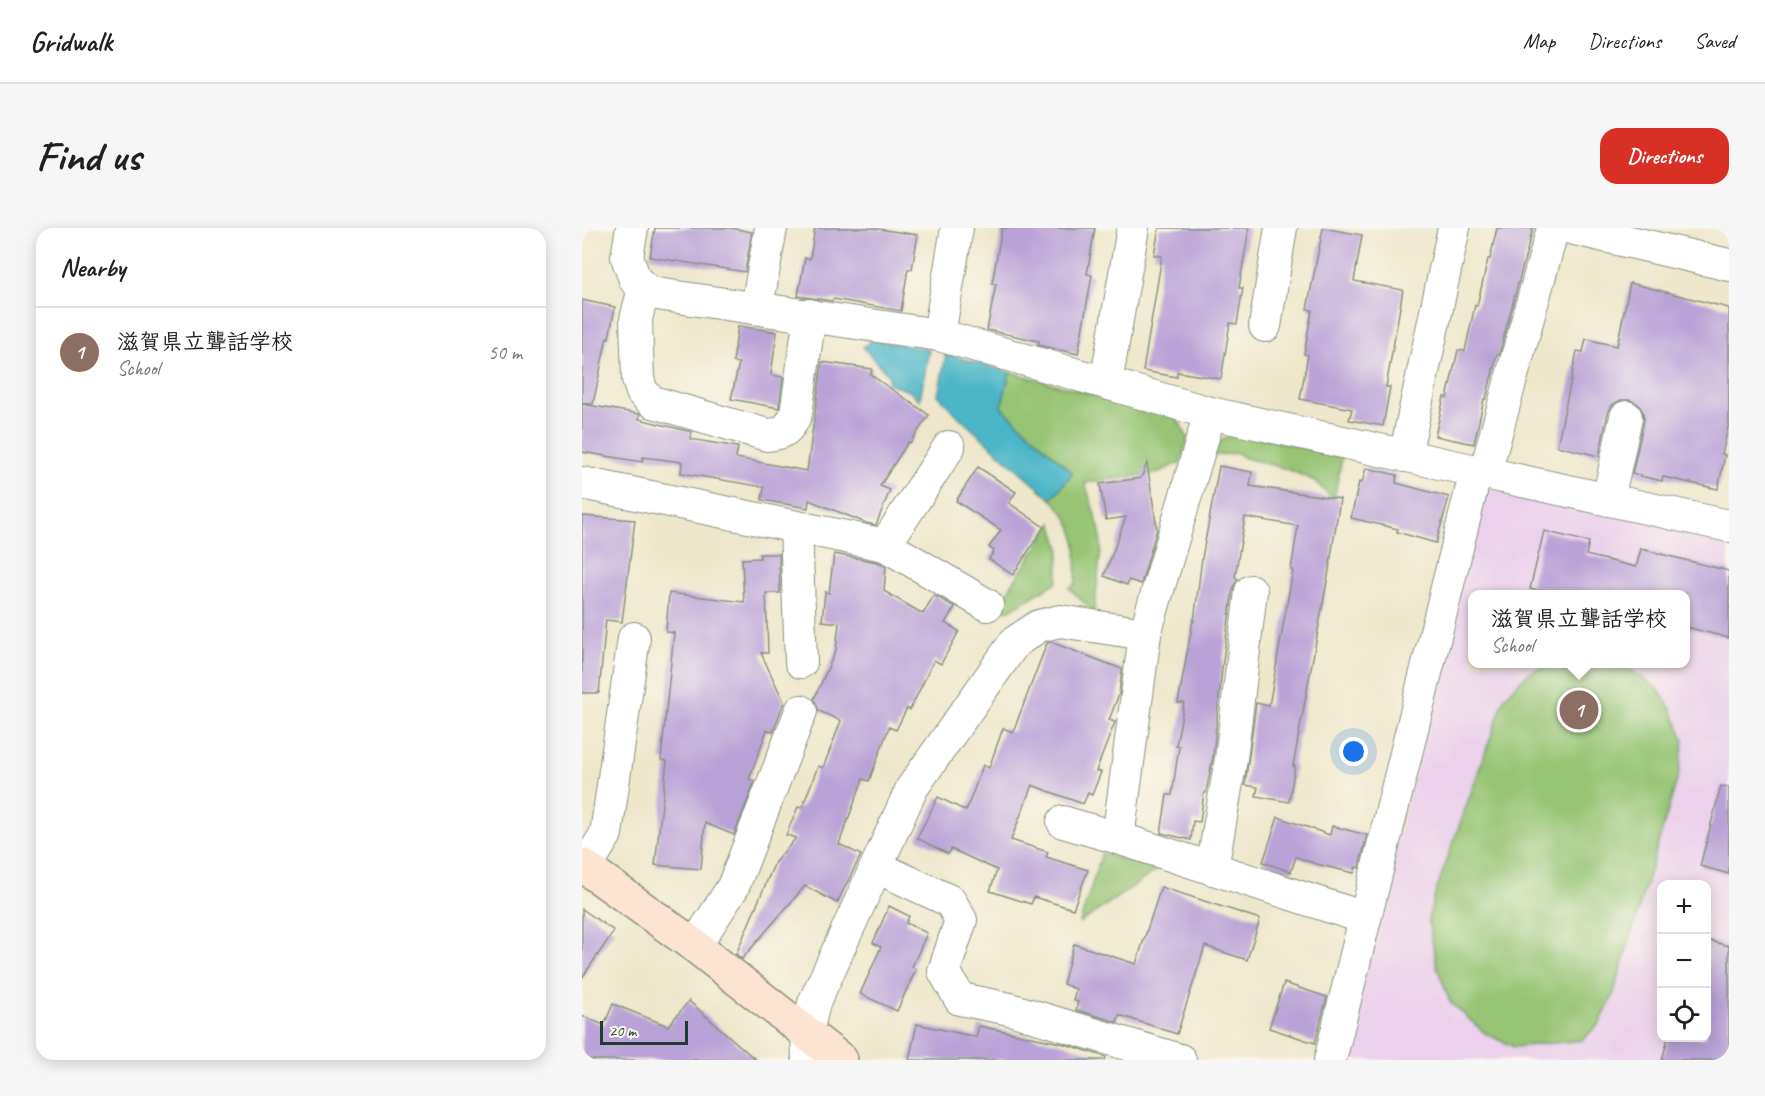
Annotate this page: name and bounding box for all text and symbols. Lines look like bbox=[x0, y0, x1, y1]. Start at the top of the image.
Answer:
text: Gridwalk bbox=[30, 24, 112, 59]
text: Map bbox=[1523, 28, 1555, 54]
text: Directions bbox=[1588, 28, 1661, 54]
text: Saved bbox=[1694, 28, 1735, 54]
button: Directions bbox=[1600, 128, 1729, 184]
text: Find us bbox=[36, 130, 141, 183]
text: Nearby bbox=[60, 251, 125, 284]
text: 滋賀県立聾話学校 bbox=[117, 328, 293, 356]
text: 1 bbox=[75, 340, 84, 365]
text: 50 m bbox=[488, 340, 522, 365]
text: School bbox=[117, 356, 160, 381]
popup bbox=[1468, 590, 1690, 668]
text: 滋賀県立聾話学校 bbox=[1491, 605, 1667, 633]
text: School bbox=[1491, 633, 1534, 658]
pin: 1 bbox=[1560, 688, 1598, 732]
your location bbox=[1339, 737, 1368, 766]
map controls bbox=[1657, 880, 1711, 1042]
button: + bbox=[1657, 880, 1711, 934]
button: − bbox=[1657, 934, 1711, 988]
button: locate bbox=[1657, 988, 1711, 1042]
scale bar bbox=[600, 1018, 688, 1046]
text: 20 m bbox=[609, 1021, 636, 1041]

